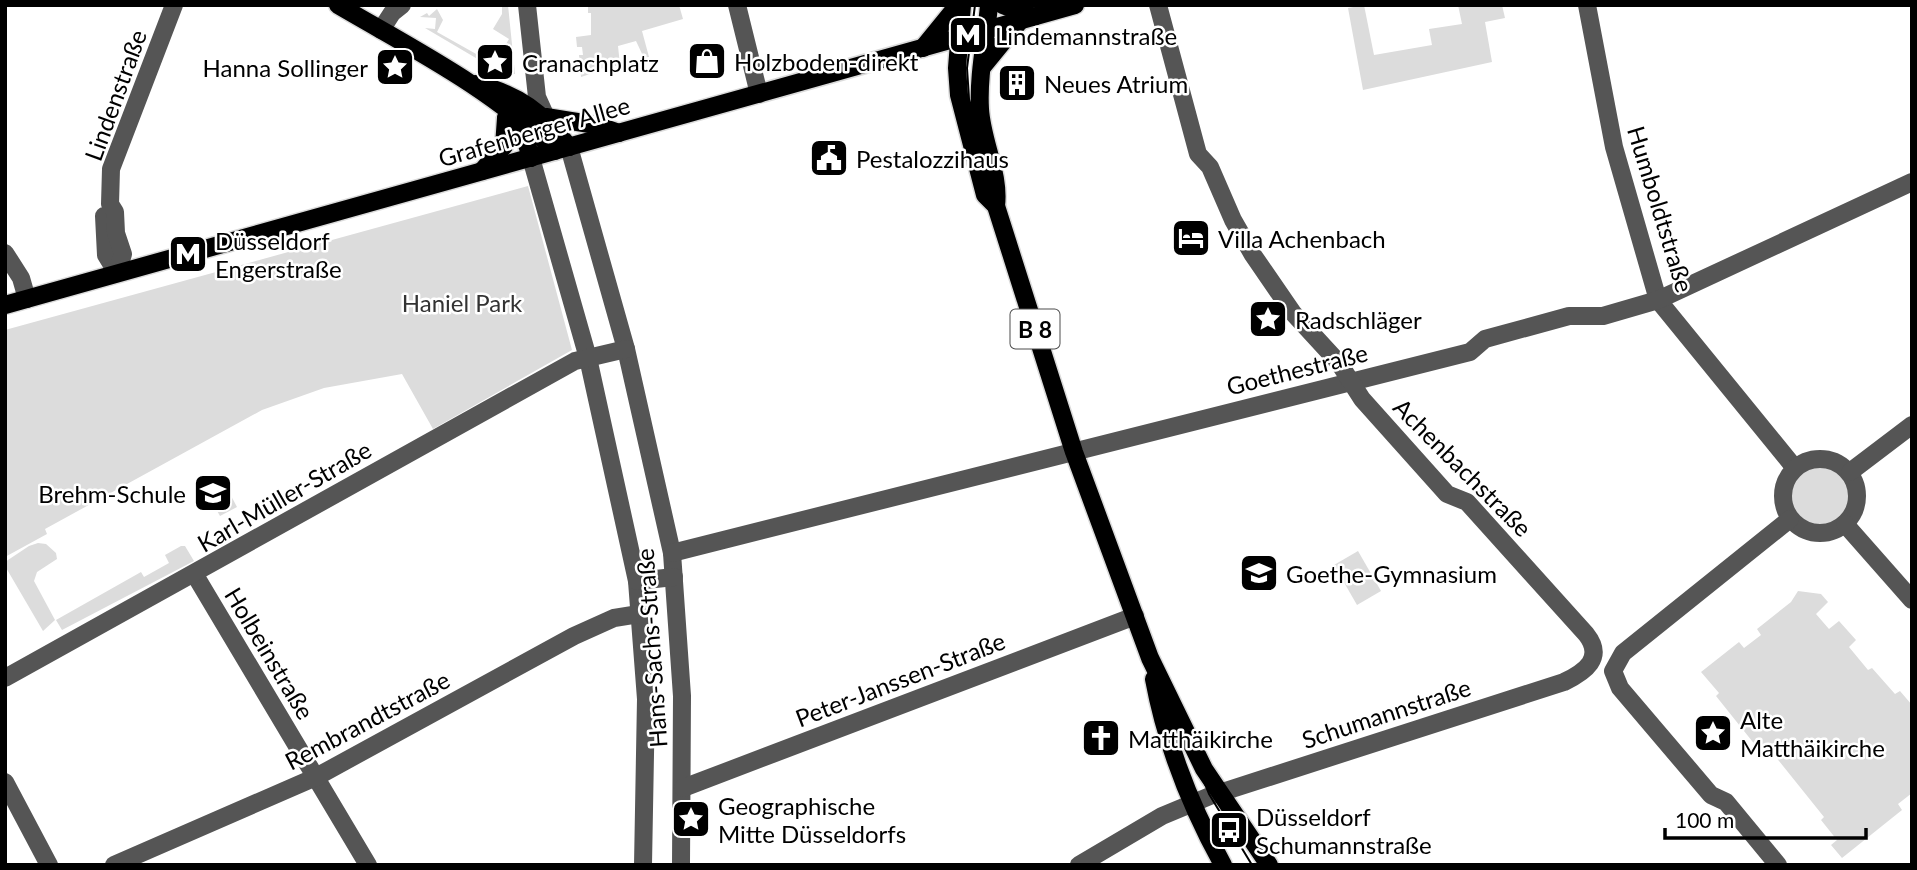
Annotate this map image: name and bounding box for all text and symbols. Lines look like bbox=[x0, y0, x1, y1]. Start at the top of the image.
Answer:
metro station icon: Lindemannstraße bbox=[947, 14, 989, 56]
place label: Lindemannstraße bbox=[995, 21, 1177, 50]
street label: Lindenstraße bbox=[78, 26, 152, 164]
shop icon: Holzboden-direkt bbox=[686, 40, 728, 82]
place icon: Cranachplatz bbox=[474, 41, 516, 83]
place icon: Hanna Sollinger bbox=[374, 46, 416, 88]
place label: Holzboden-direkt bbox=[734, 47, 919, 76]
place label: Cranachplatz bbox=[522, 48, 659, 77]
place label: Hanna Sollinger bbox=[203, 53, 368, 82]
building icon: Neues Atrium bbox=[996, 62, 1038, 104]
place label: Neues Atrium bbox=[1044, 69, 1188, 98]
street label: Grafenberger Allee bbox=[435, 90, 633, 172]
street label: Humboldtstraße bbox=[1622, 122, 1700, 296]
public building icon: Pestalozzihaus bbox=[808, 137, 850, 179]
place label: Pestalozzihaus bbox=[856, 144, 1009, 173]
hotel icon: Villa Achenbach bbox=[1170, 217, 1212, 259]
place label: Villa Achenbach bbox=[1218, 224, 1386, 253]
place label: Düsseldorf Engerstraße bbox=[215, 226, 342, 283]
metro station icon: Düsseldorf Engerstraße bbox=[167, 233, 209, 275]
park label: Haniel Park bbox=[402, 288, 523, 317]
place icon: Radschläger bbox=[1247, 298, 1289, 340]
place label: Radschläger bbox=[1295, 305, 1422, 334]
road number: B 8 bbox=[1010, 310, 1060, 348]
street label: Goethestraße bbox=[1223, 337, 1371, 401]
street label: Achenbachstraße bbox=[1388, 392, 1538, 542]
street label: Karl-Müller-Straße bbox=[192, 434, 376, 558]
school or university icon: Brehm-Schule bbox=[192, 472, 234, 514]
place label: Brehm-Schule bbox=[38, 479, 186, 508]
street label: Hans-Sachs-Straße bbox=[630, 547, 672, 749]
school or university icon: Goethe-Gymnasium bbox=[1238, 552, 1280, 594]
place label: Goethe-Gymnasium bbox=[1286, 559, 1497, 588]
street label: Holbeinstraße bbox=[219, 582, 321, 724]
street label: Peter-Janssen-Straße bbox=[791, 626, 1009, 732]
street label: Rembrandtstraße bbox=[280, 664, 454, 776]
street label: Schumannstraße bbox=[1298, 672, 1474, 754]
place label: Alte Matthäikirche bbox=[1740, 705, 1885, 762]
place icon: Alte Matthäikirche bbox=[1692, 712, 1734, 754]
church icon: Matthäikirche bbox=[1080, 717, 1122, 759]
place label: Matthäikirche bbox=[1128, 724, 1273, 753]
place label: Geographische Mitte Düsseldorfs bbox=[718, 791, 906, 848]
scale bar bbox=[1665, 796, 1866, 840]
place icon: Geographische Mitte Düsseldorfs bbox=[670, 798, 712, 840]
place label: Düsseldorf Schumannstraße bbox=[1256, 802, 1432, 859]
text: 100 m bbox=[1675, 807, 1734, 832]
bus stop icon: Düsseldorf Schumannstraße bbox=[1208, 809, 1250, 851]

